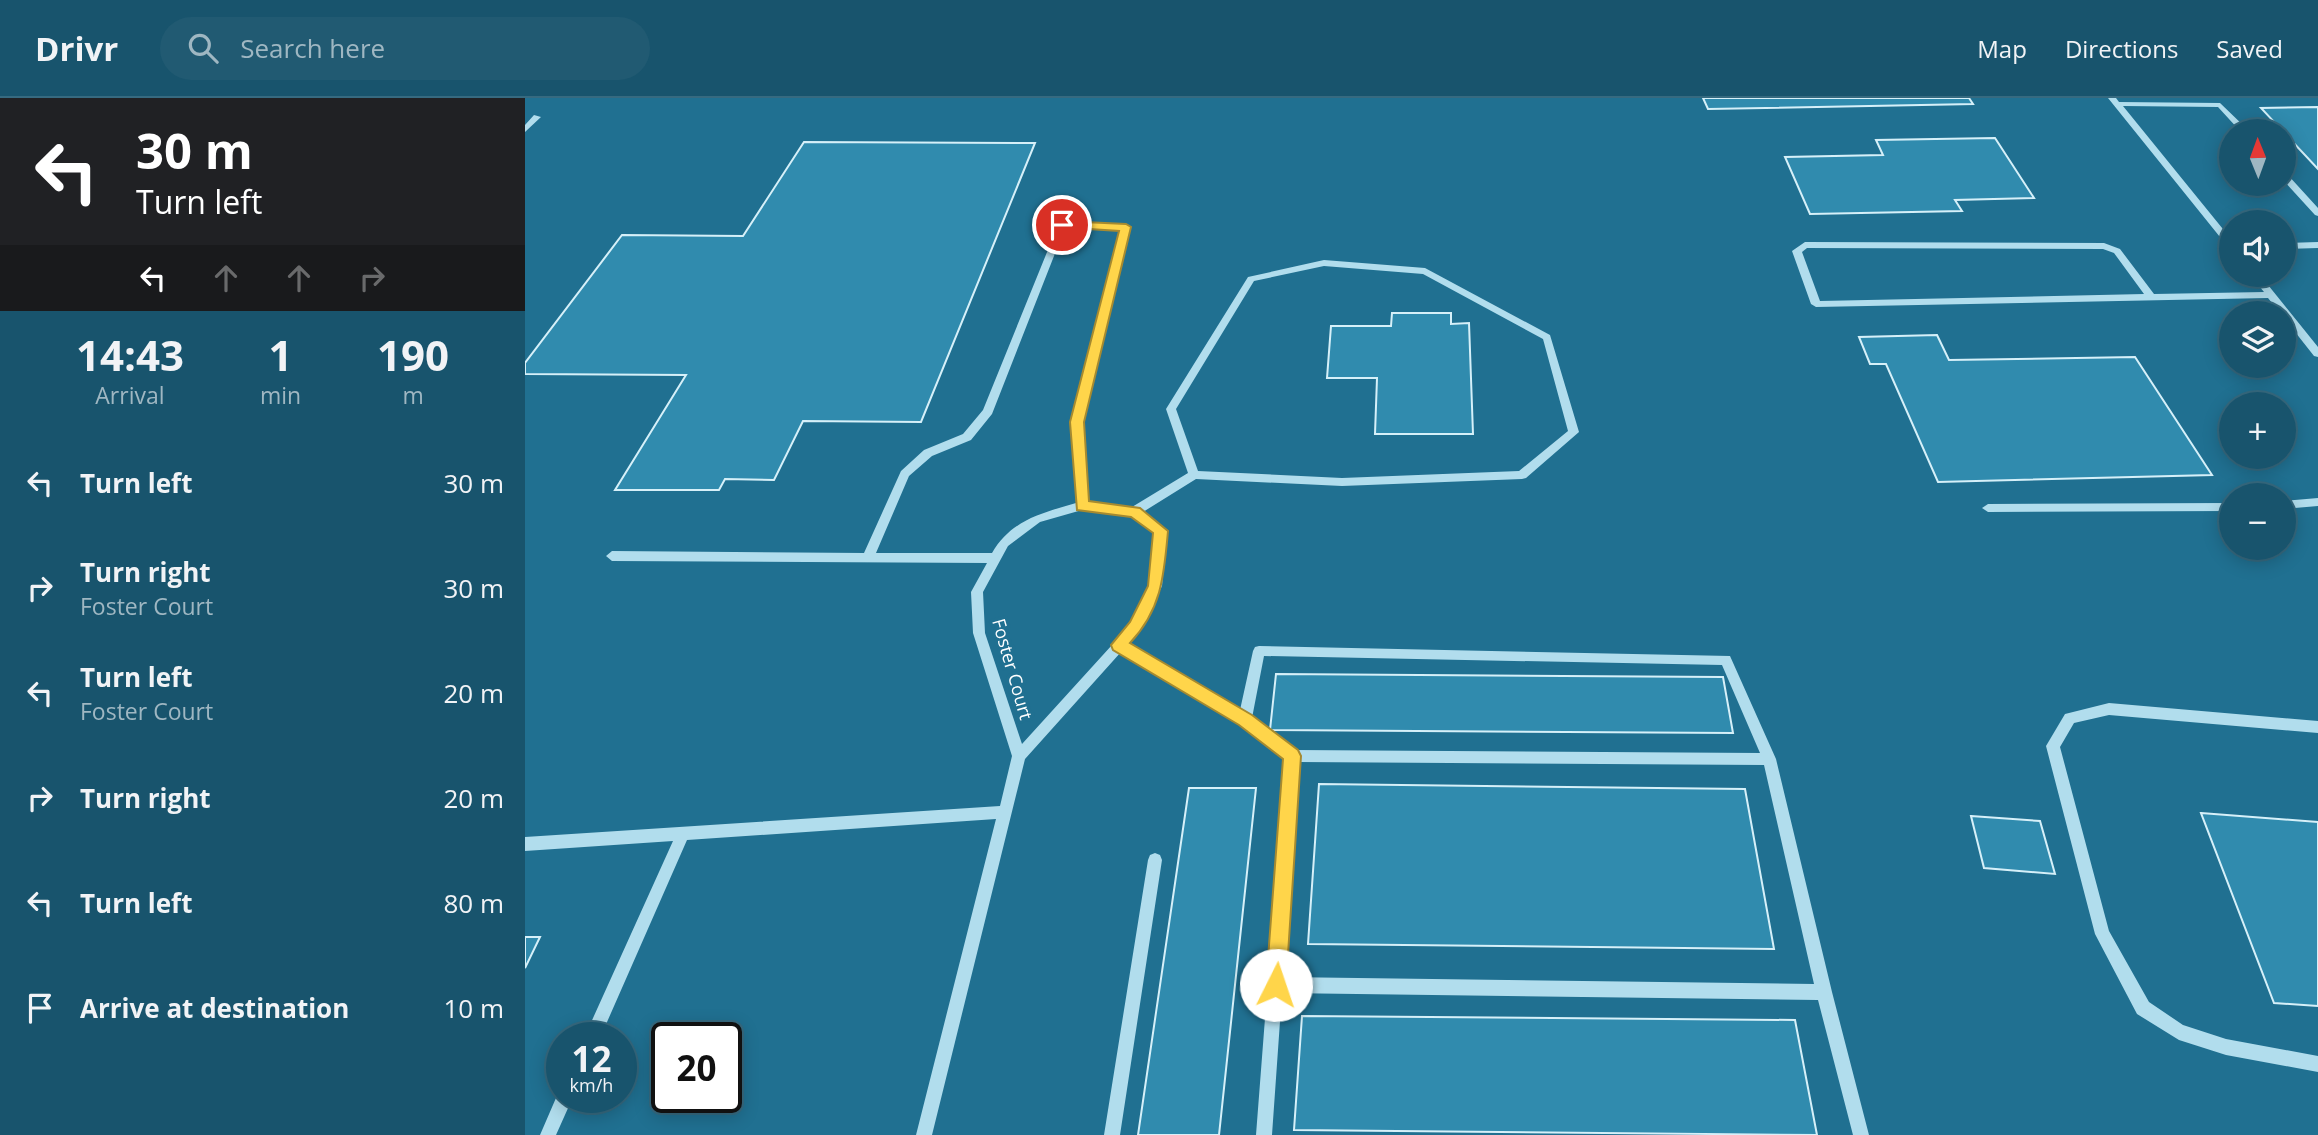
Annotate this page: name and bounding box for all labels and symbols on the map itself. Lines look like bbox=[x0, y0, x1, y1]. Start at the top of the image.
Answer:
north arrow bbox=[2219, 119, 2296, 196]
pin bbox=[1032, 195, 1092, 255]
street label: Foster Court bbox=[987, 616, 1039, 722]
position arrow bbox=[1239, 948, 1313, 1022]
speed limit sign: 20 bbox=[651, 1022, 742, 1113]

